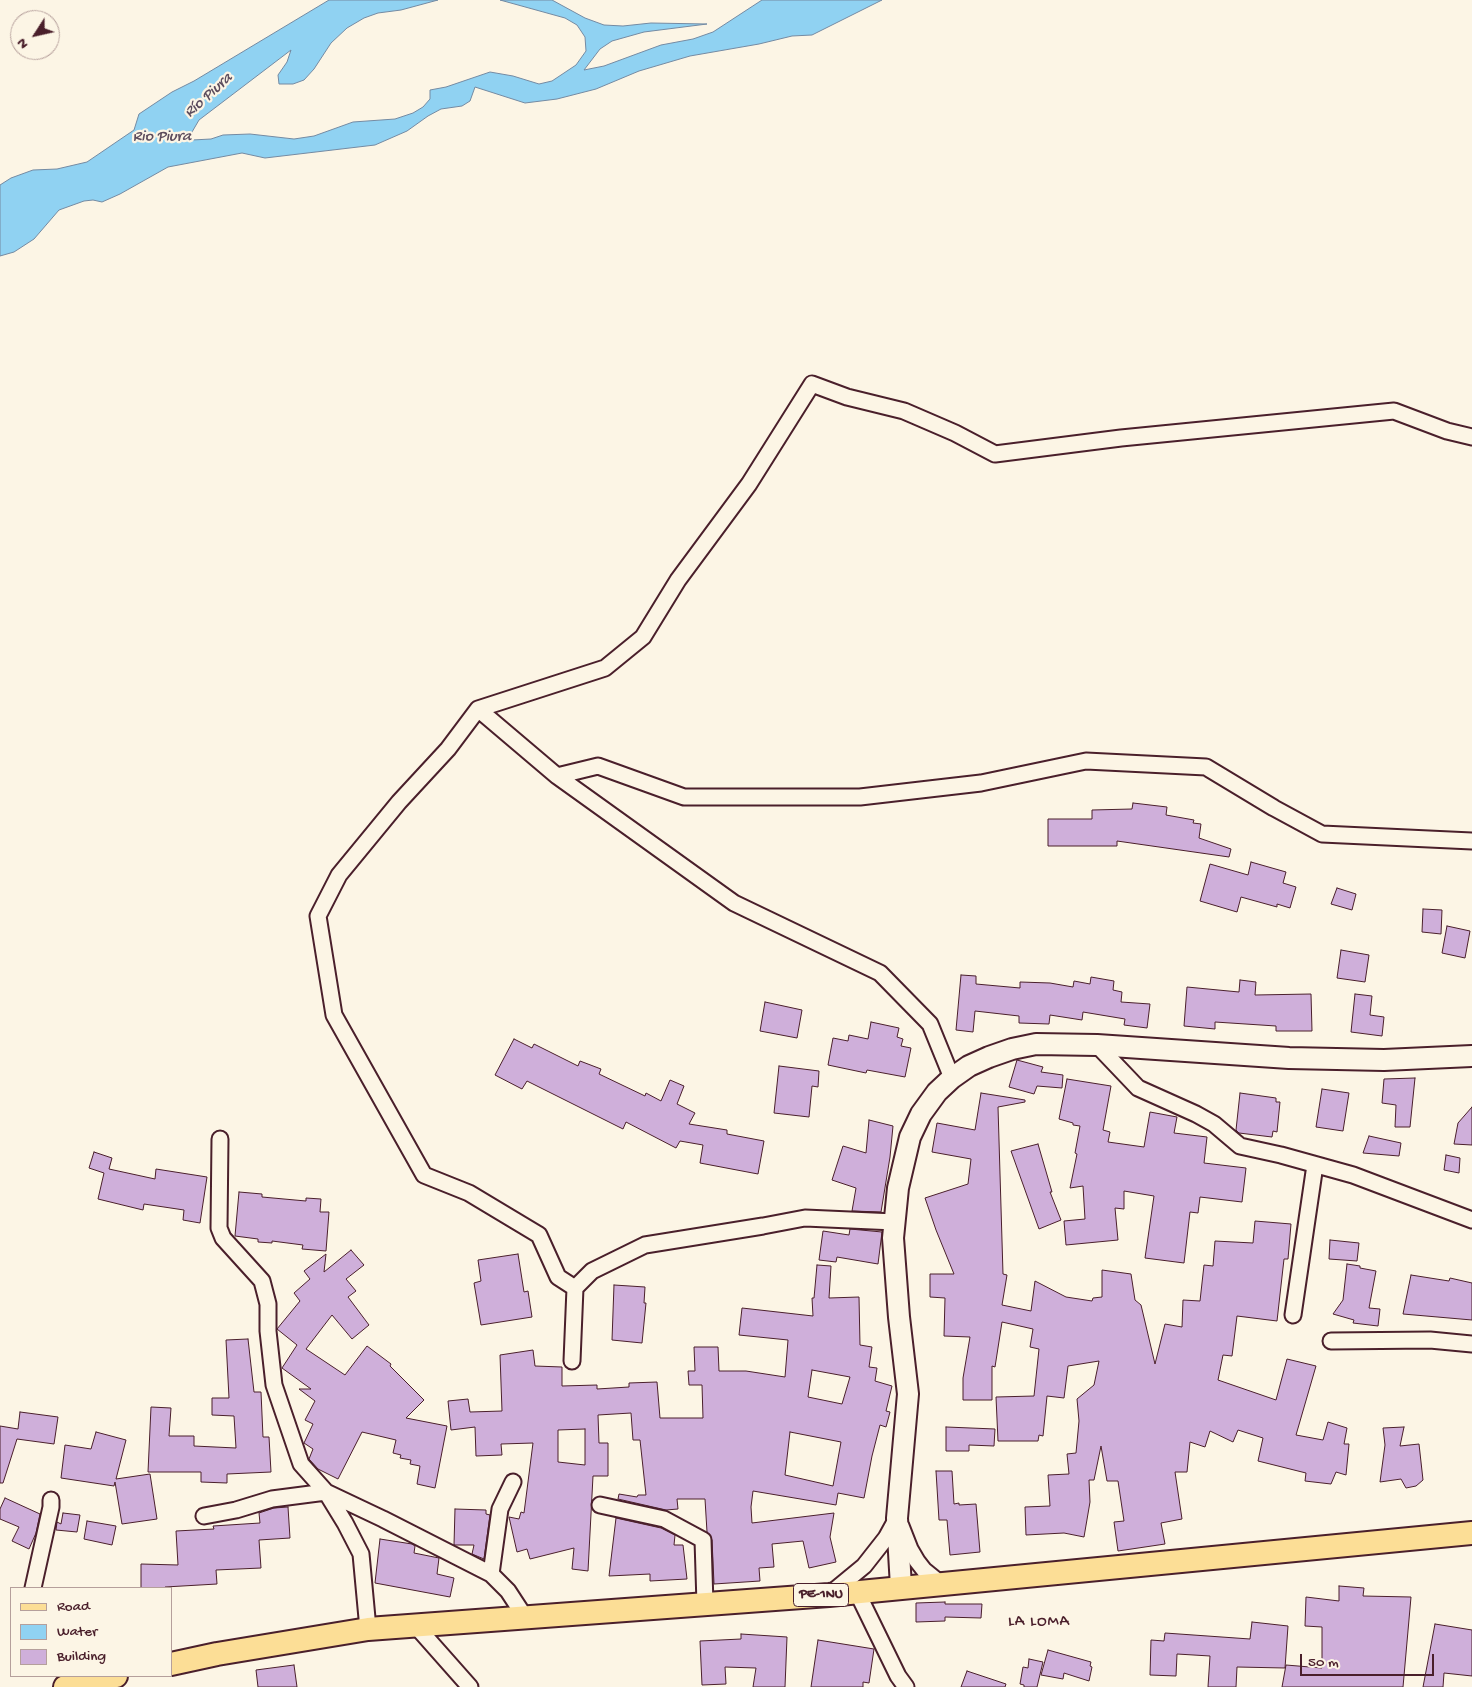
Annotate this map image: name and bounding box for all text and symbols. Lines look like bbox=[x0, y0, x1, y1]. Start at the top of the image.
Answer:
north arrow bbox=[10, 10, 60, 60]
text: N bbox=[14, 35, 33, 52]
water label: Río Piura bbox=[181, 69, 237, 123]
water label: Rio Piura bbox=[133, 128, 191, 148]
road number: PE-1NU bbox=[794, 1584, 848, 1606]
legend bbox=[10, 1587, 172, 1677]
text: Road bbox=[57, 1598, 90, 1616]
district label: LA LOMA bbox=[1007, 1613, 1071, 1633]
text: Water bbox=[57, 1623, 97, 1641]
scale bar bbox=[1302, 1644, 1436, 1676]
text: Building bbox=[57, 1648, 106, 1666]
text: 50 m bbox=[1308, 1654, 1339, 1672]

